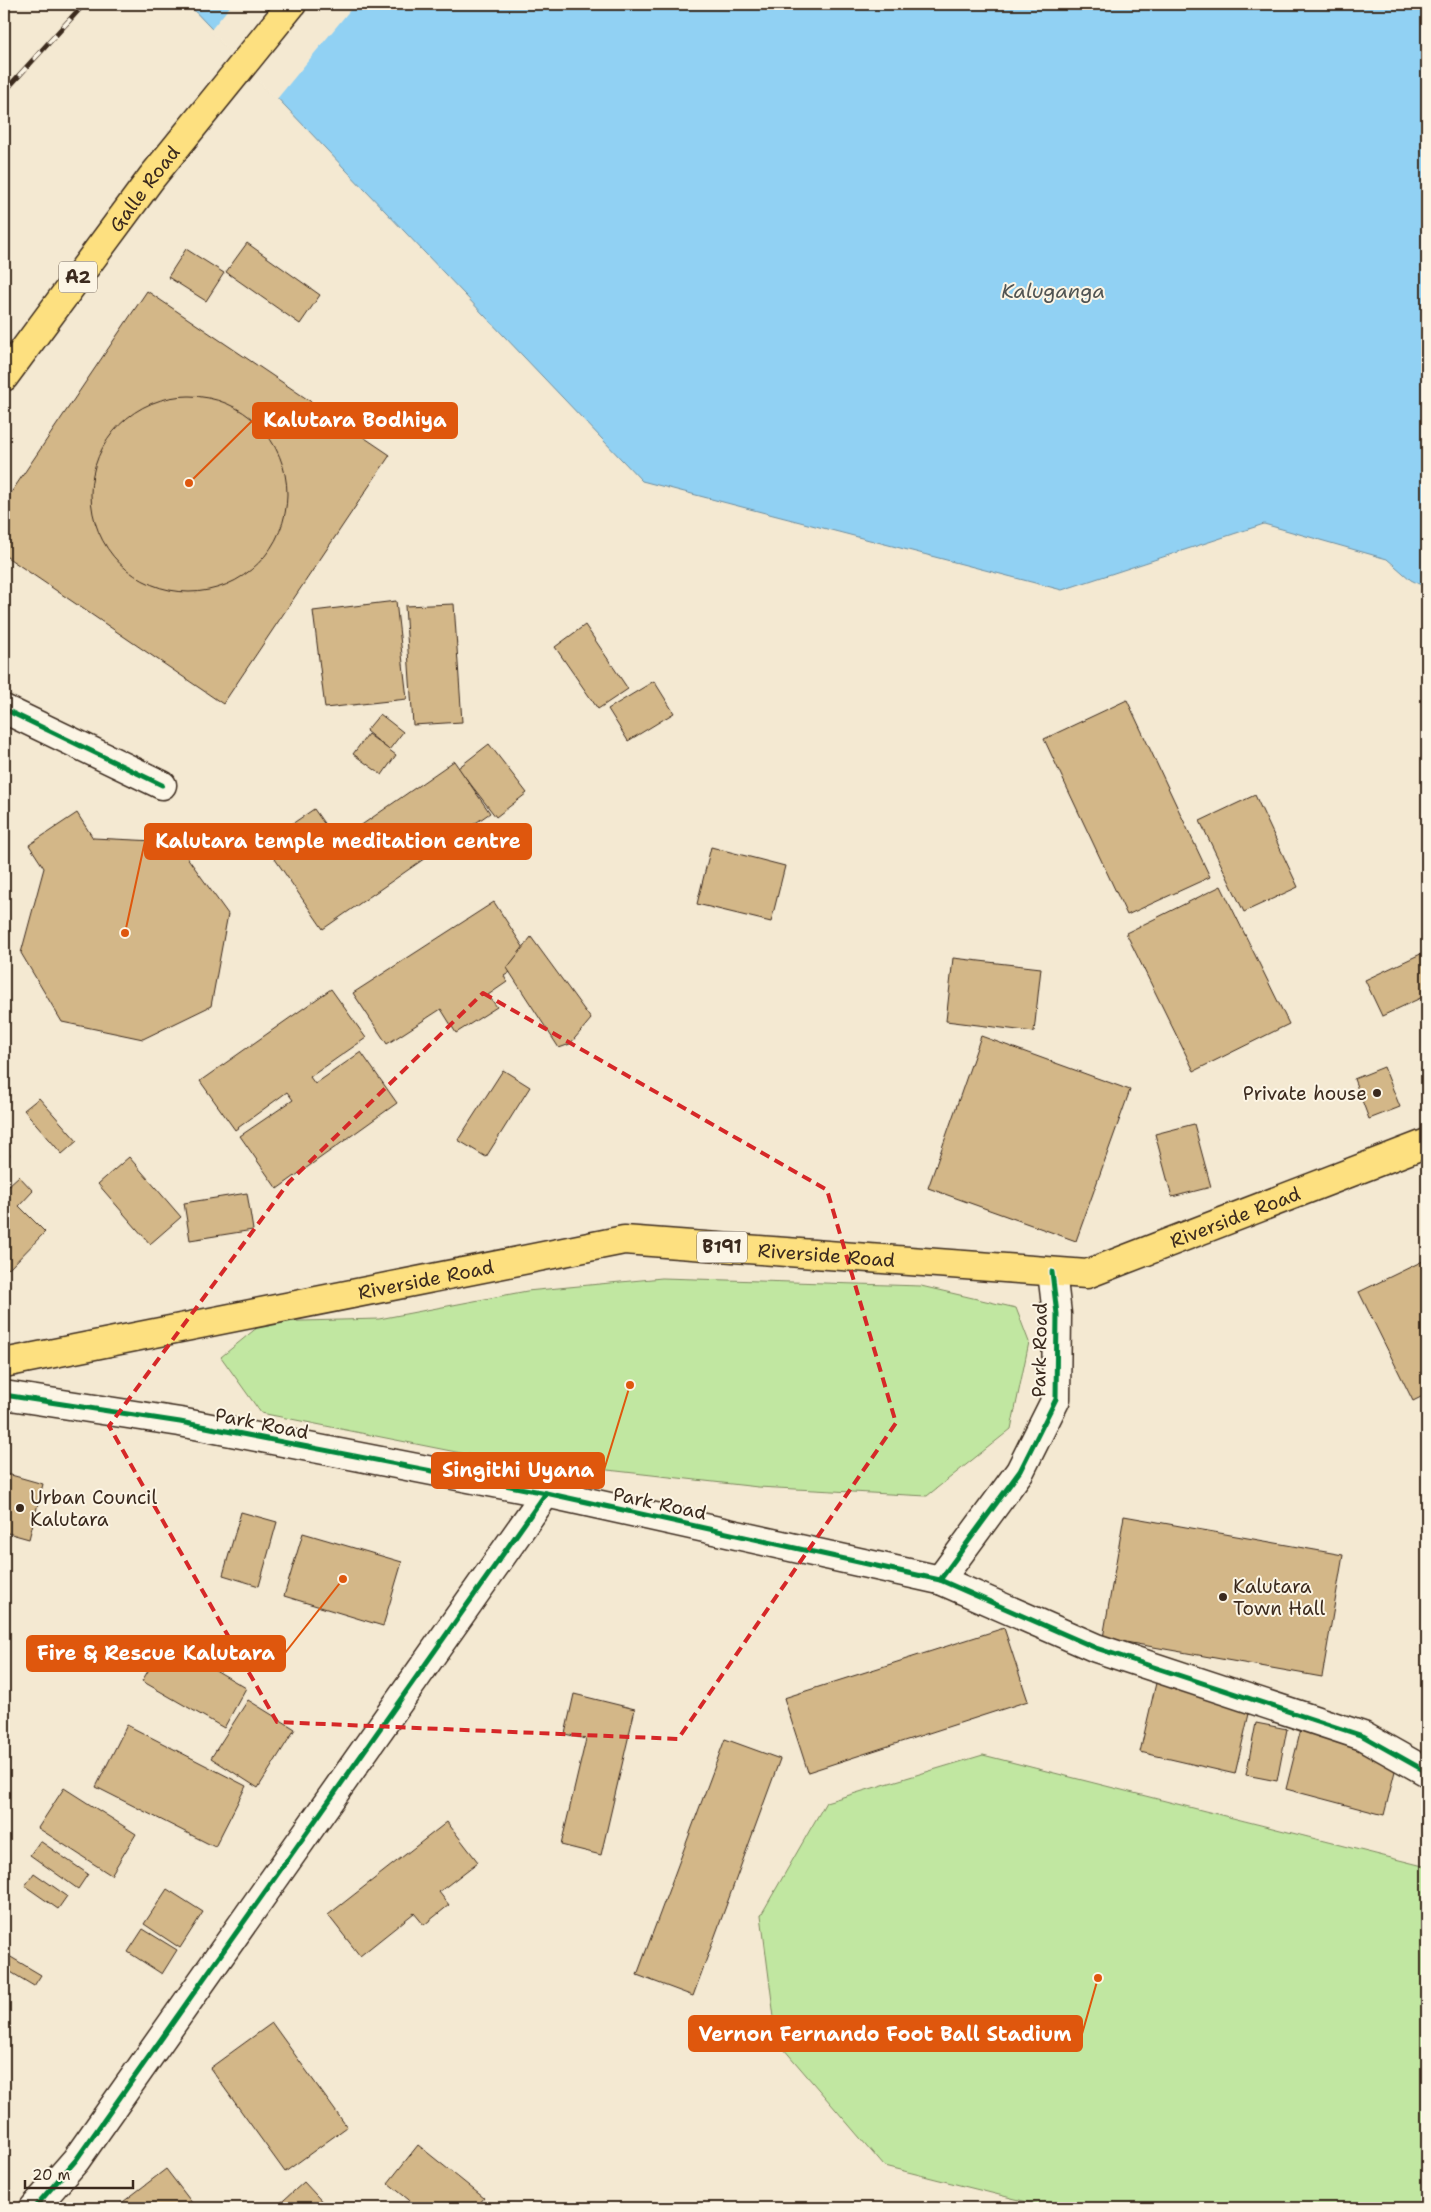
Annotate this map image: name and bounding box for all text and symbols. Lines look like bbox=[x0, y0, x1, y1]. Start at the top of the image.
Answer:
street label: Galle Road bbox=[104, 140, 186, 237]
road number: A2 bbox=[59, 262, 97, 292]
water label: Kaluganga bbox=[1001, 278, 1105, 304]
callout: Kalutara Bodhiya bbox=[253, 403, 457, 438]
text: Kalutara Bodhiya bbox=[263, 407, 447, 433]
callout: Kalutara temple meditation centre bbox=[145, 824, 531, 859]
text: Kalutara temple meditation centre bbox=[155, 828, 521, 854]
place label: Private house bbox=[1243, 1081, 1367, 1106]
marker: Private house bbox=[1371, 1087, 1383, 1099]
street label: Riverside Road bbox=[1166, 1181, 1304, 1254]
road number: B191 bbox=[697, 1232, 747, 1262]
street label: Riverside Road bbox=[757, 1238, 896, 1273]
street label: Riverside Road bbox=[356, 1254, 496, 1305]
street label: Park Road bbox=[1026, 1302, 1053, 1398]
street label: Park Road bbox=[213, 1402, 311, 1445]
callout: Singithi Uyana bbox=[432, 1453, 604, 1488]
text: Singithi Uyana bbox=[442, 1457, 594, 1483]
street label: Park Road bbox=[611, 1481, 709, 1526]
place label: Urban Council Kalutara bbox=[30, 1485, 157, 1532]
marker: Urban Council Kalutara bbox=[14, 1502, 26, 1514]
place label: Kalutara Town Hall bbox=[1233, 1574, 1325, 1621]
marker: Kalutara Town Hall bbox=[1217, 1591, 1229, 1603]
callout: Fire & Rescue Kalutara bbox=[27, 1636, 285, 1671]
text: Fire & Rescue Kalutara bbox=[37, 1640, 275, 1666]
callout: Vernon Fernando Foot Ball Stadium bbox=[689, 2016, 1082, 2051]
text: Vernon Fernando Foot Ball Stadium bbox=[699, 2021, 1071, 2047]
scale bar bbox=[25, 2157, 132, 2189]
text: 20 m bbox=[32, 2165, 71, 2185]

